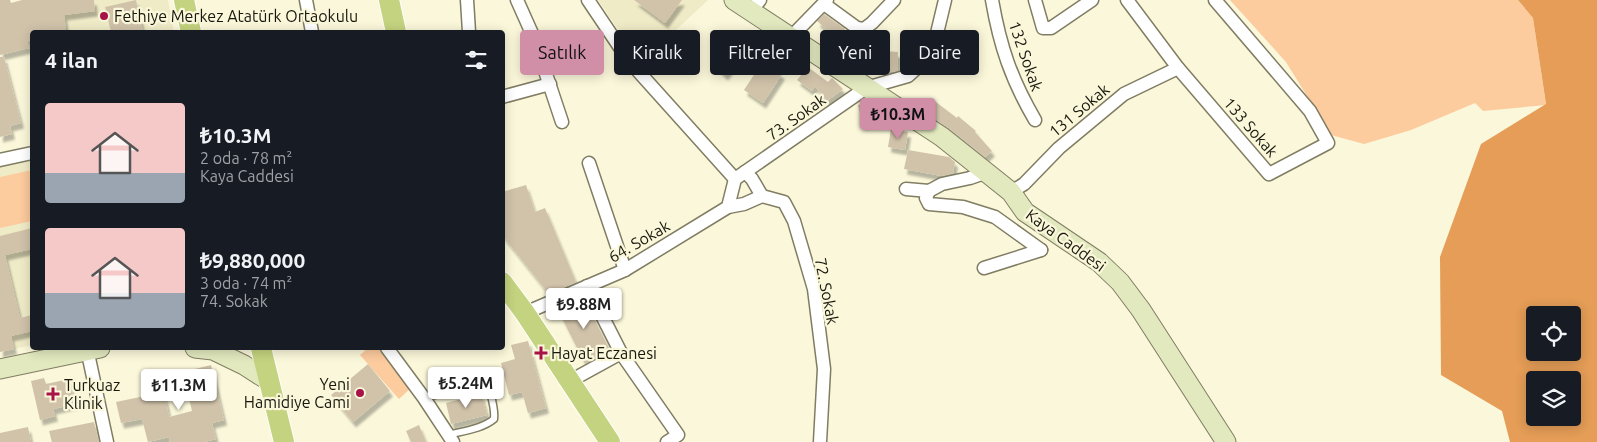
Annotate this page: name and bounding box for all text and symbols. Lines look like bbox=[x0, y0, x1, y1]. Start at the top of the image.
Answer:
place label: Fethiye Merkez Atatürk Ortaokulu bbox=[114, 7, 358, 25]
marker: Fethiye Merkez Atatürk Ortaokulu bbox=[98, 10, 110, 22]
street label: 132 Sokak bbox=[1006, 19, 1046, 93]
chip: Satılık bbox=[520, 30, 604, 75]
chip: Kiralık bbox=[614, 30, 700, 75]
chip: Filtreler bbox=[710, 30, 810, 75]
chip: Yeni bbox=[820, 30, 890, 75]
chip: Daire bbox=[900, 30, 979, 75]
icon: filters bbox=[462, 46, 490, 74]
text: 4 ilan bbox=[45, 48, 98, 72]
street label: 131 Sokak bbox=[1045, 80, 1113, 140]
street label: 73. Sokak bbox=[763, 90, 829, 144]
street label: 133 Sokak bbox=[1220, 94, 1282, 160]
pin: ₺10.3M bbox=[857, 98, 939, 140]
text: ₺10.3M bbox=[871, 105, 925, 123]
icon: home bbox=[85, 123, 145, 183]
text: ₺10.3M bbox=[200, 123, 271, 147]
text: 2 oda · 78 m² bbox=[200, 149, 292, 167]
text: Kaya Caddesi bbox=[200, 167, 294, 185]
street label: Kaya Caddesi bbox=[1023, 205, 1109, 275]
street label: 64. Sokak bbox=[605, 216, 673, 266]
icon: home bbox=[85, 248, 145, 308]
text: ₺9,880,000 bbox=[200, 248, 305, 272]
street label: 72. Sokak bbox=[812, 256, 842, 326]
text: 3 oda · 74 m² bbox=[200, 274, 292, 292]
pin: ₺9.88M bbox=[543, 288, 625, 330]
text: 74. Sokak bbox=[200, 292, 268, 310]
text: ₺9.88M bbox=[557, 295, 611, 313]
map controls bbox=[1526, 306, 1581, 426]
button: locate bbox=[1526, 306, 1581, 361]
place label: Hayat Eczanesi bbox=[551, 344, 657, 362]
marker: Hayat Eczanesi bbox=[535, 347, 547, 359]
pin: ₺5.24M bbox=[425, 366, 507, 409]
pin: ₺11.3M bbox=[138, 368, 220, 411]
button: layers bbox=[1526, 371, 1581, 426]
text: ₺5.24M bbox=[439, 374, 493, 392]
place label: Yeni Hamidiye Cami bbox=[244, 375, 350, 411]
place label: Turkuaz Klinik bbox=[64, 376, 120, 412]
text: ₺11.3M bbox=[152, 376, 206, 394]
marker: Turkuaz Klinik bbox=[46, 387, 60, 401]
marker: Yeni Hamidiye Cami bbox=[354, 387, 366, 399]

